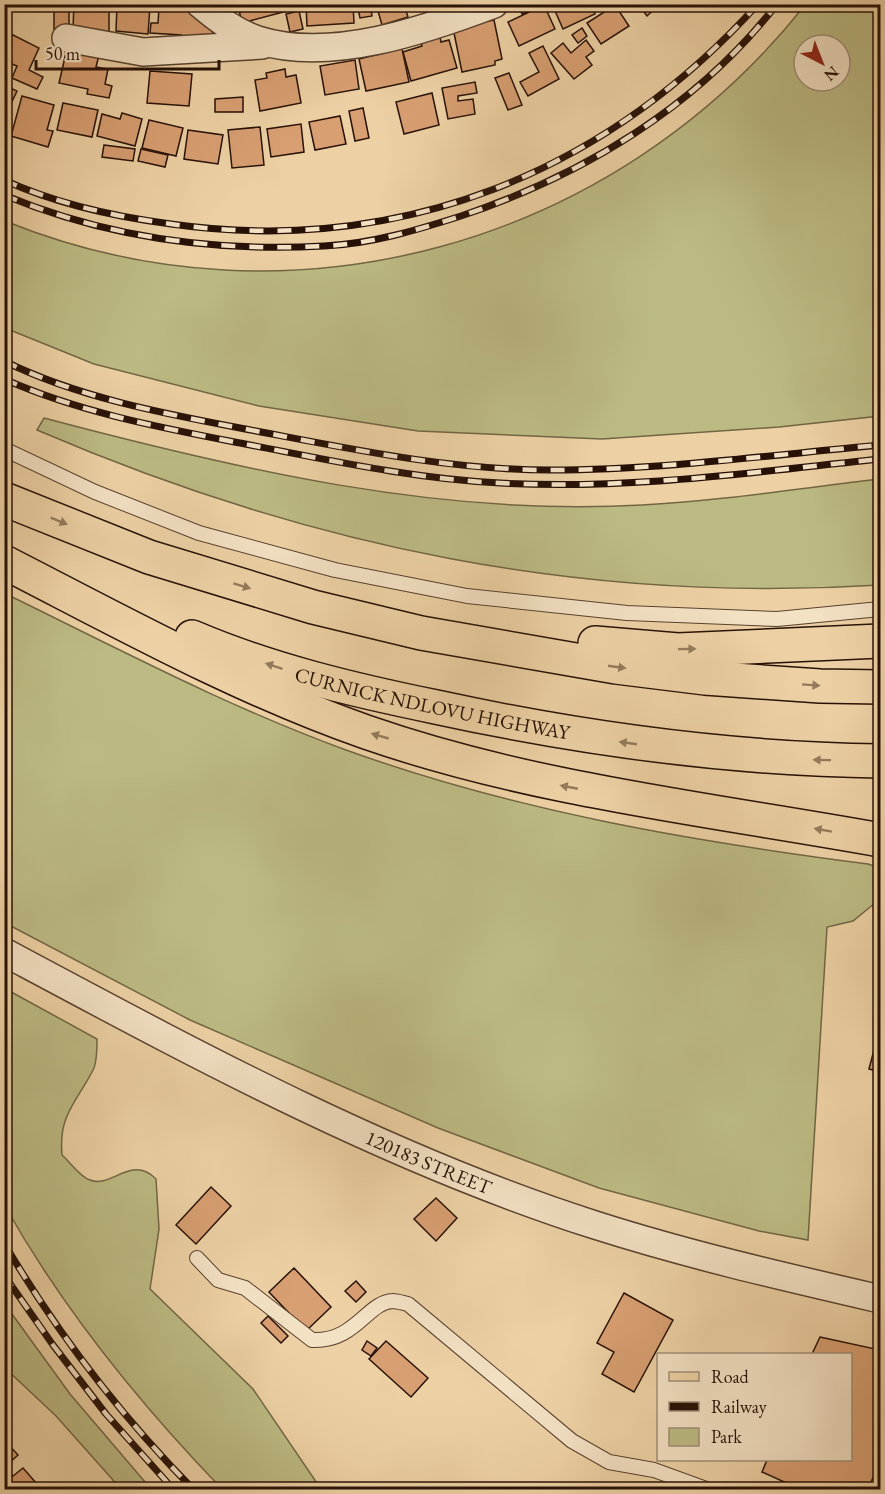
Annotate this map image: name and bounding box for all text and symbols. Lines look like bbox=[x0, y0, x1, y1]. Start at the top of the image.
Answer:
scale bar bbox=[36, 33, 219, 71]
north arrow bbox=[792, 33, 852, 93]
text: 50 m bbox=[45, 42, 80, 65]
text: N bbox=[820, 62, 844, 86]
one-way arrow bbox=[50, 516, 68, 526]
one-way arrow bbox=[233, 582, 251, 591]
one-way arrow bbox=[678, 645, 697, 654]
one-way arrow bbox=[265, 660, 283, 670]
street label: CURNICK NDLOVU HIGHWAY bbox=[292, 661, 573, 746]
one-way arrow bbox=[608, 663, 627, 672]
one-way arrow bbox=[802, 681, 821, 690]
one-way arrow bbox=[371, 731, 389, 740]
one-way arrow bbox=[618, 738, 637, 747]
one-way arrow bbox=[813, 755, 832, 765]
one-way arrow bbox=[559, 782, 578, 791]
one-way arrow bbox=[813, 825, 832, 834]
street label: 120183 STREET bbox=[361, 1124, 496, 1201]
legend bbox=[657, 1353, 852, 1461]
text: Road bbox=[711, 1365, 750, 1388]
text: Railway bbox=[711, 1395, 767, 1418]
text: Park bbox=[711, 1425, 742, 1448]

